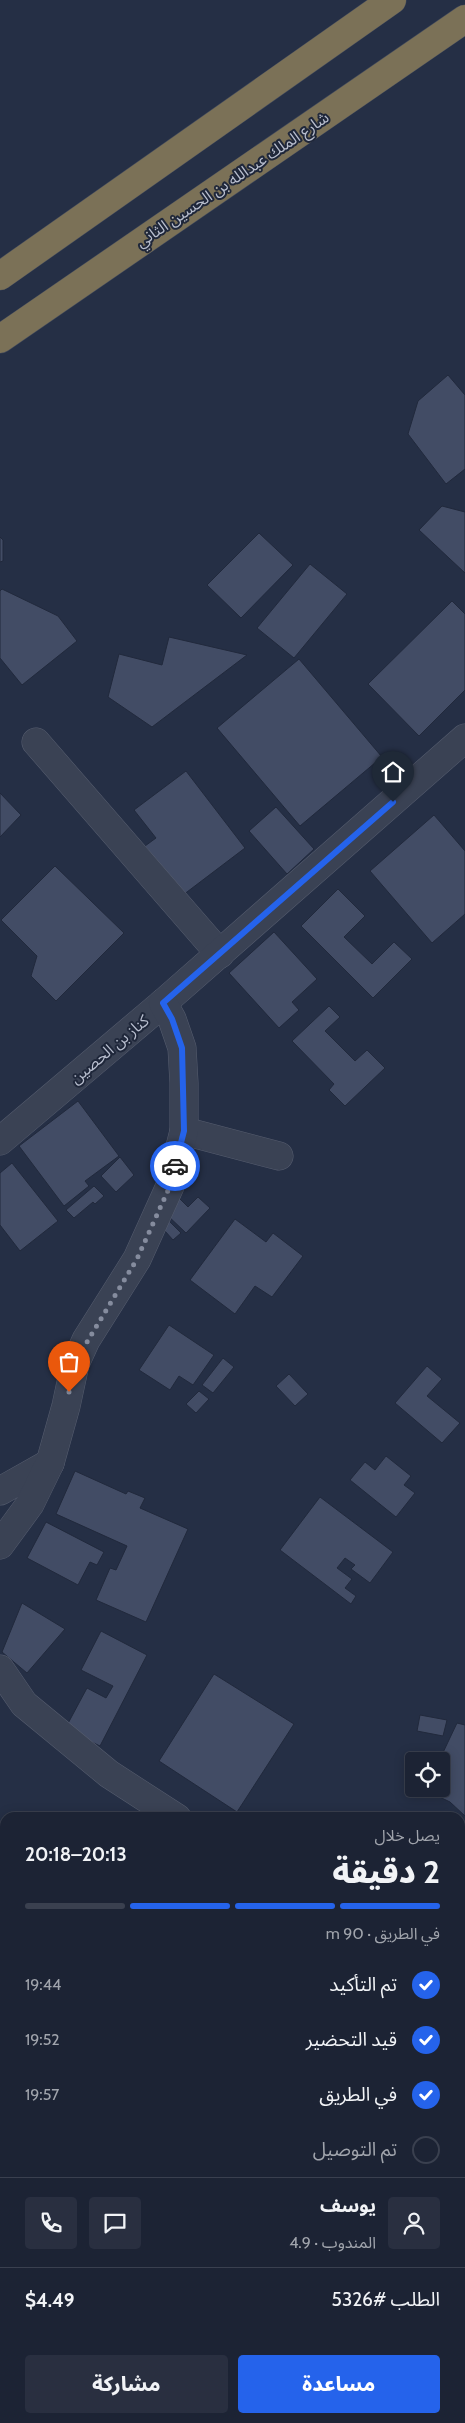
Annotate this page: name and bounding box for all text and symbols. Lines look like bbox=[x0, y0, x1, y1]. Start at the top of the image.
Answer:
street label: شارع الملك عبدالله بن الحسين الثاني bbox=[132, 108, 334, 254]
pin bbox=[372, 751, 414, 802]
icon: home bbox=[379, 758, 407, 786]
street label: كناز بن الحصين bbox=[66, 1011, 153, 1088]
courier bbox=[150, 1141, 200, 1191]
icon: car bbox=[161, 1152, 189, 1180]
pin bbox=[48, 1341, 90, 1392]
icon: bag bbox=[55, 1348, 83, 1376]
map controls bbox=[405, 1752, 450, 1797]
button: locate bbox=[405, 1752, 450, 1797]
text: يصل خلال bbox=[375, 1826, 440, 1845]
text: 20:13–20:18 bbox=[25, 1843, 127, 1866]
text: 2 دقيقة bbox=[332, 1852, 440, 1891]
text: في الطريق · 90 m bbox=[326, 1924, 440, 1943]
icon: check bbox=[412, 1971, 440, 1999]
text: تم التأكيد bbox=[329, 1973, 397, 1996]
text: 19:44 bbox=[25, 1975, 61, 1994]
icon: check bbox=[412, 2026, 440, 2054]
text: قيد التحضير bbox=[306, 2028, 397, 2051]
text: 19:52 bbox=[25, 2030, 60, 2049]
icon: check bbox=[412, 2081, 440, 2109]
text: في الطريق bbox=[319, 2083, 397, 2106]
text: 19:57 bbox=[25, 2085, 59, 2104]
text: تم التوصيل bbox=[313, 2138, 397, 2161]
text: يوسف bbox=[320, 2194, 376, 2217]
button: phone bbox=[25, 2197, 77, 2249]
button: chat bbox=[89, 2197, 141, 2249]
button: person bbox=[388, 2197, 440, 2249]
text: المندوب · 4.9 bbox=[289, 2233, 376, 2252]
text: الطلب #5326 bbox=[332, 2288, 440, 2311]
text: $4.49 bbox=[25, 2289, 75, 2312]
button: مشاركة bbox=[25, 2355, 228, 2413]
button: مساعدة bbox=[238, 2355, 440, 2413]

